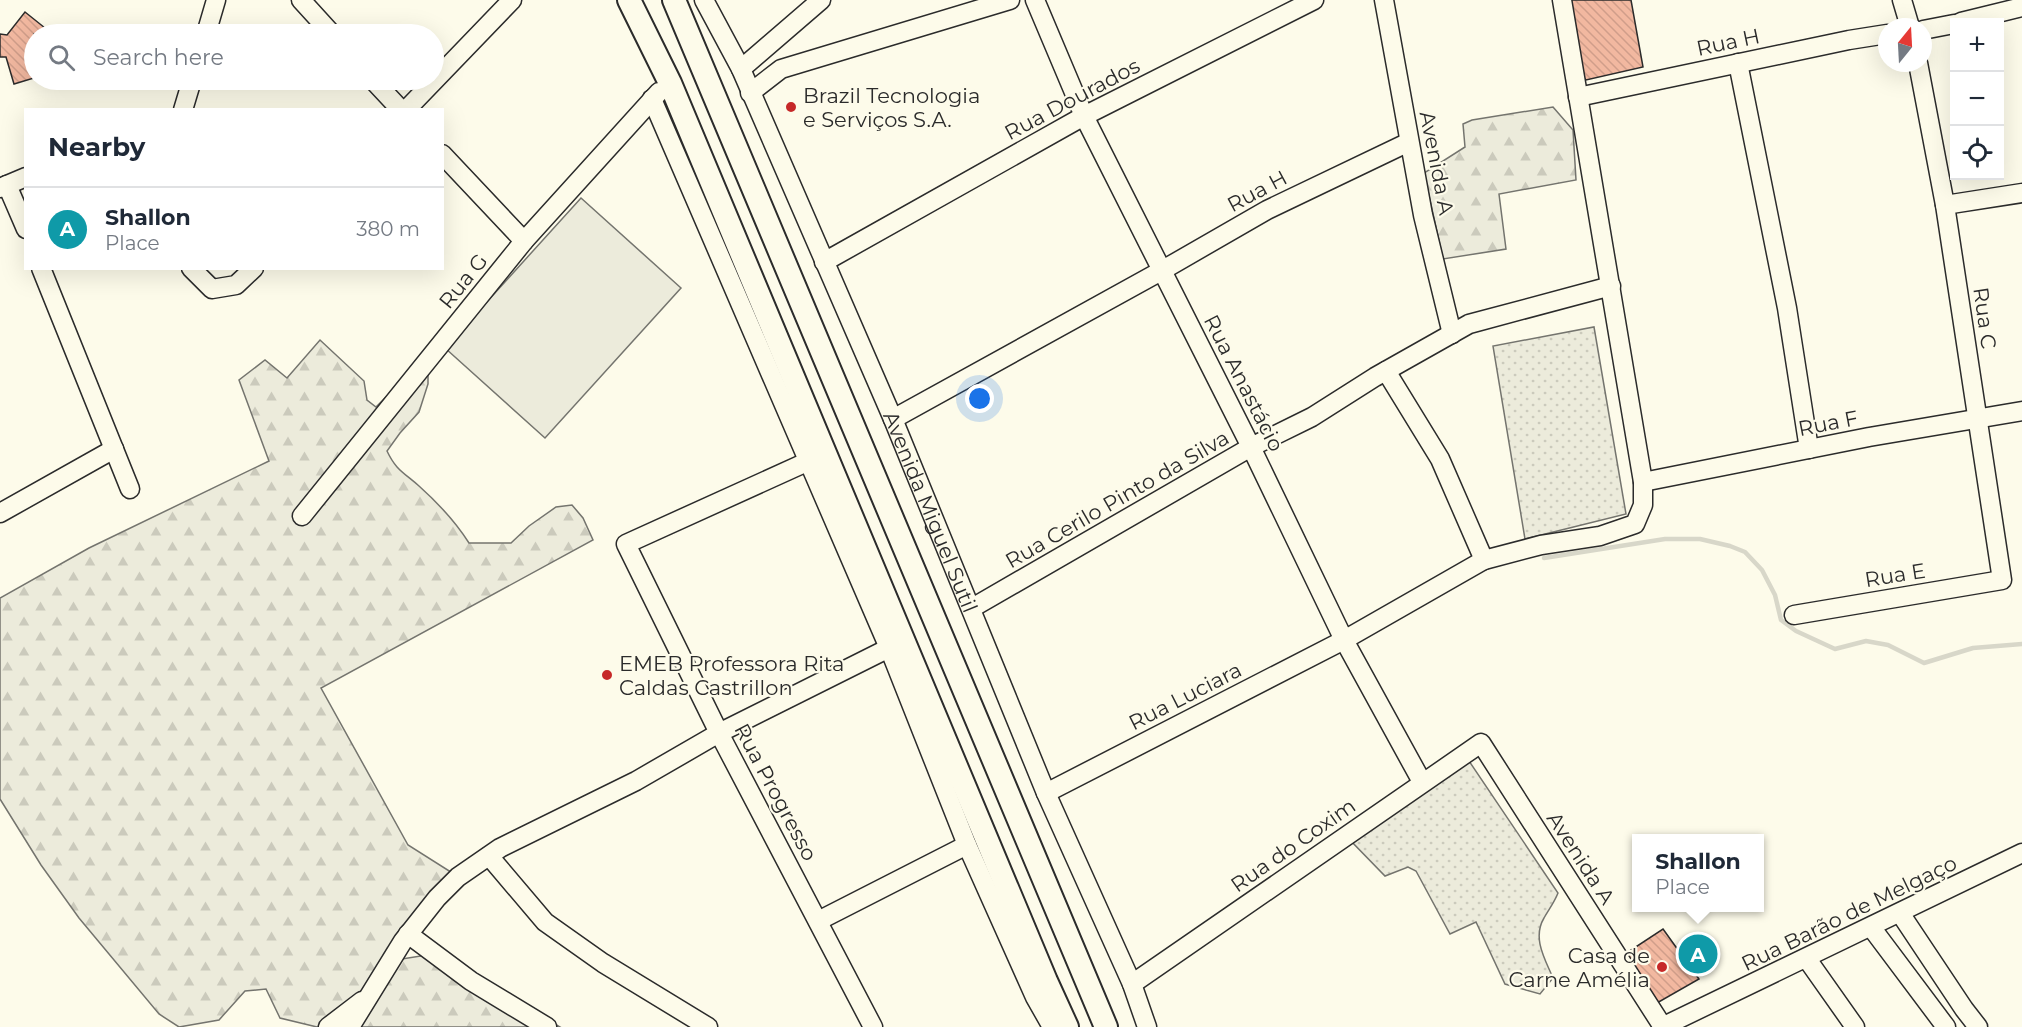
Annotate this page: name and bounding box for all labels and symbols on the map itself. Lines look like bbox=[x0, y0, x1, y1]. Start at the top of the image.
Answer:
north arrow bbox=[1878, 18, 1932, 72]
street label: Rua H bbox=[1694, 23, 1762, 61]
street label: Rua Dourados bbox=[1000, 53, 1144, 145]
place label: Brazil Tecnologia e Serviços S.A. bbox=[803, 83, 980, 132]
marker: Brazil Tecnologia e Serviços S.A. bbox=[784, 100, 798, 114]
street label: Avenida A bbox=[1415, 109, 1459, 218]
street label: Rua H bbox=[1223, 165, 1291, 217]
street label: Rua G bbox=[433, 248, 493, 314]
street label: Rua C bbox=[1968, 286, 2002, 351]
street label: Rua Anastácio bbox=[1199, 310, 1289, 456]
your location bbox=[965, 384, 994, 413]
street label: Rua F bbox=[1796, 405, 1860, 441]
street label: Avenida Miguel Sutil bbox=[879, 407, 983, 616]
street label: Rua Cerilo Pinto da Silva bbox=[1001, 425, 1233, 573]
street label: Rua E bbox=[1863, 558, 1927, 592]
place label: EMEB Professora Rita Caldas Castrillon bbox=[619, 651, 844, 700]
street label: Rua Luciara bbox=[1124, 657, 1246, 735]
marker: EMEB Professora Rita Caldas Castrillon bbox=[600, 668, 614, 682]
street label: Rua Progresso bbox=[729, 719, 823, 865]
street label: Rua do Coxim bbox=[1226, 793, 1360, 897]
street label: Avenida A bbox=[1542, 807, 1621, 910]
street label: Rua Barão de Melgaço bbox=[1737, 850, 1961, 976]
pin: A bbox=[1678, 932, 1718, 976]
place label: Casa de Carne Amélia bbox=[1509, 943, 1650, 992]
marker: Casa de Carne Amélia bbox=[1655, 960, 1669, 974]

